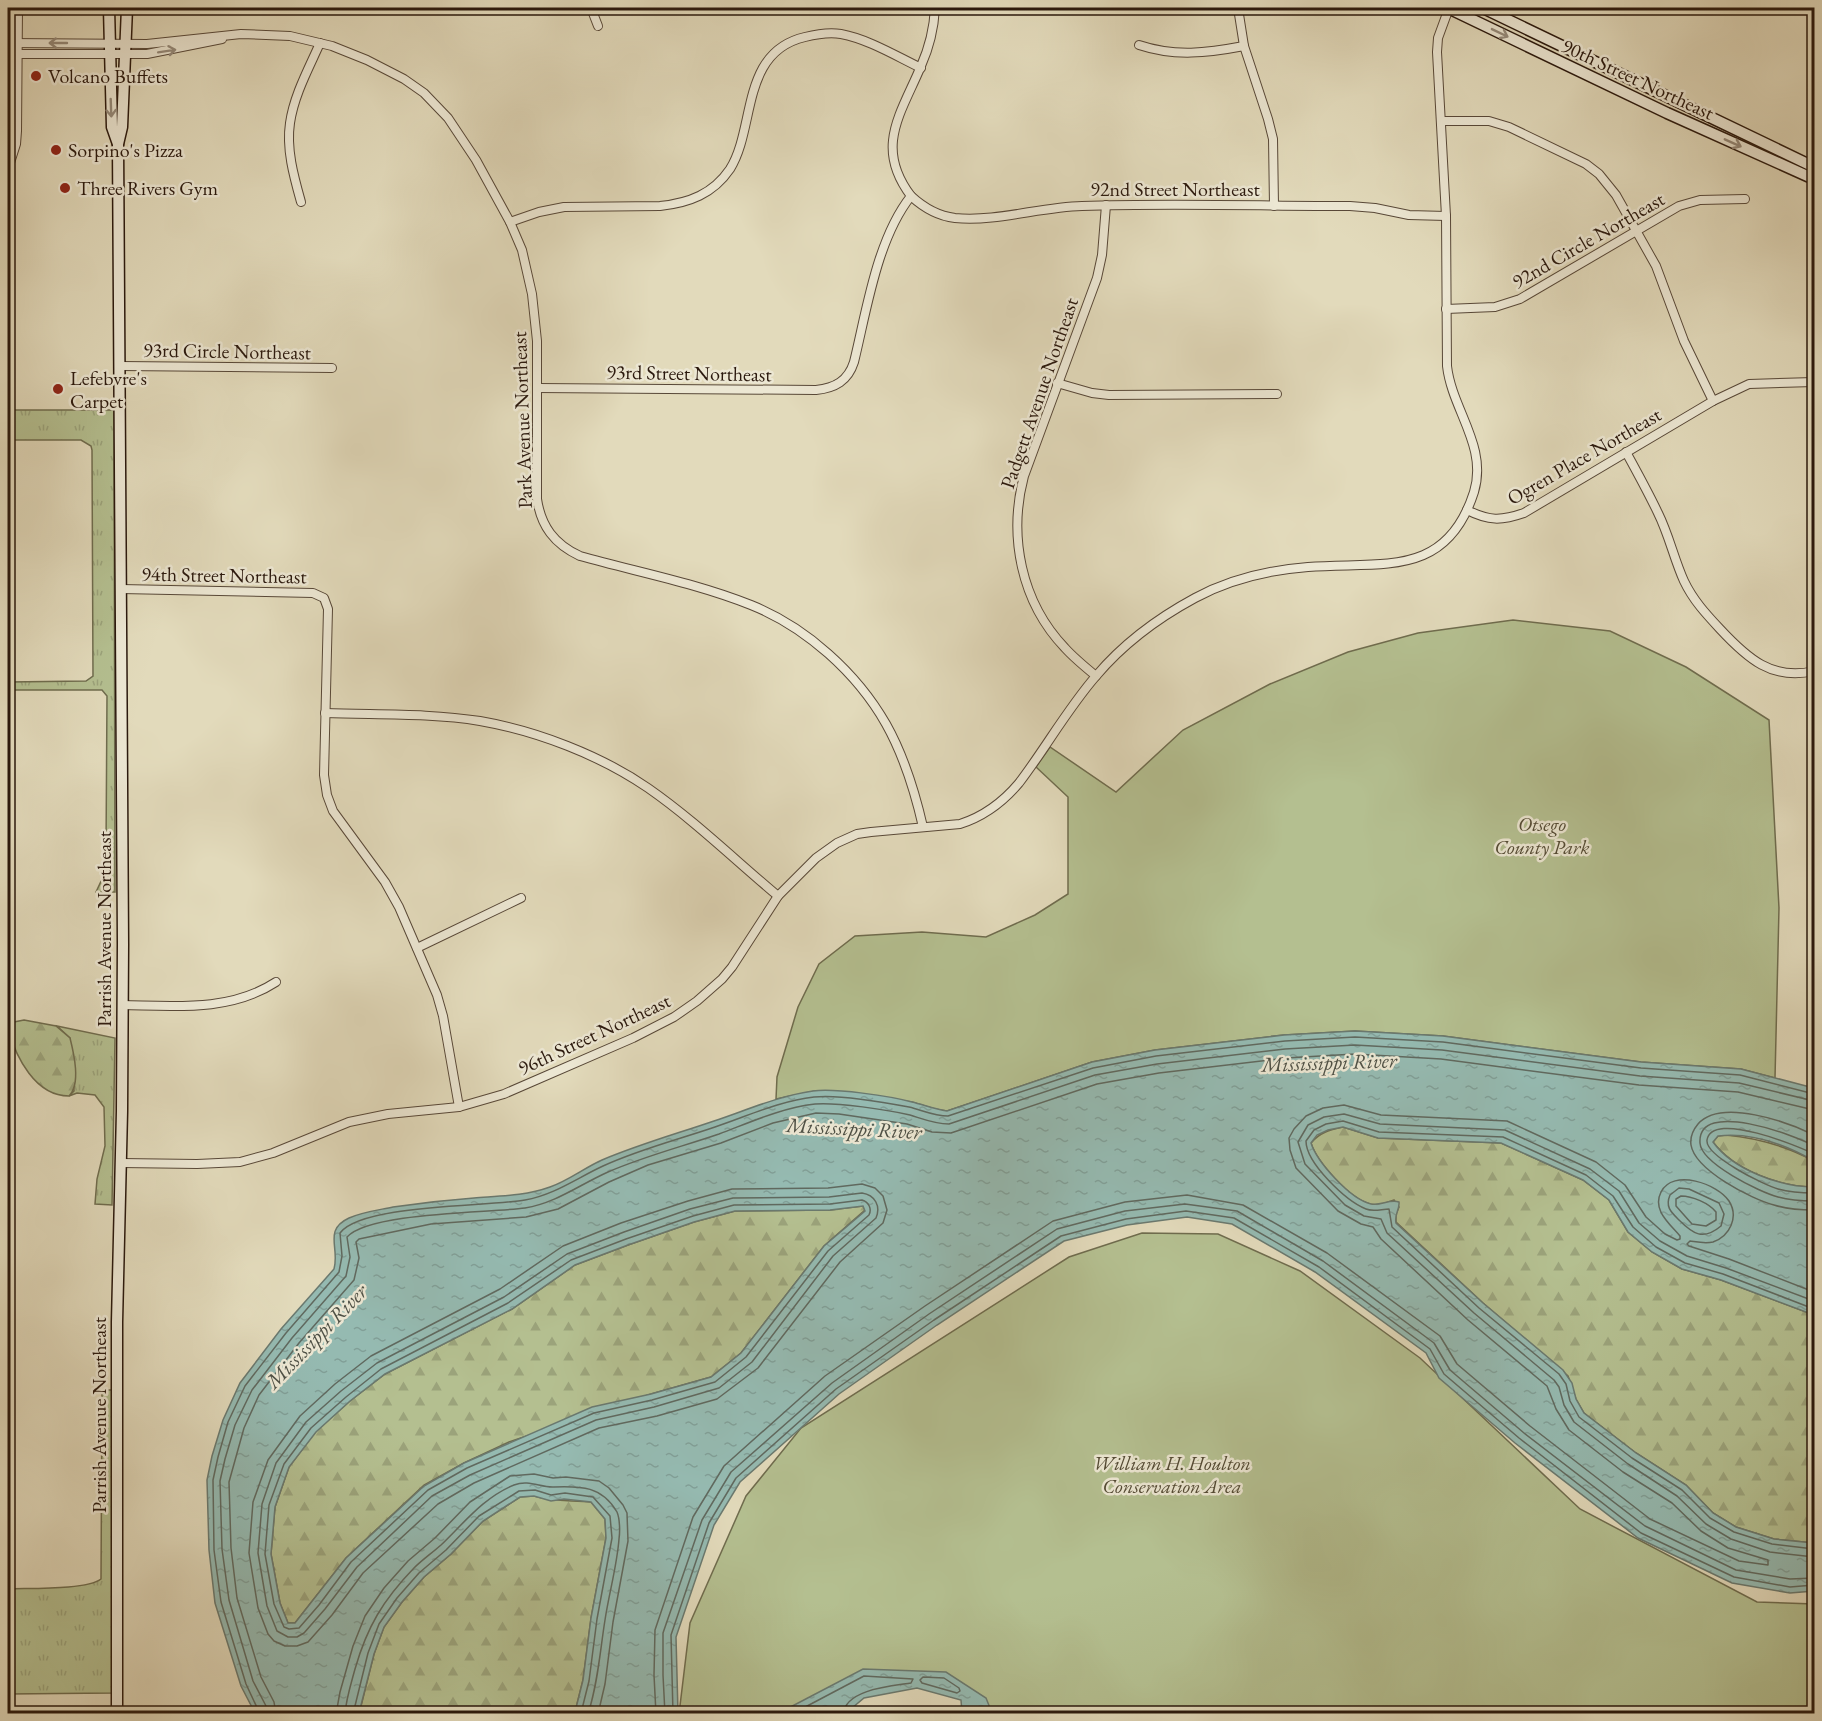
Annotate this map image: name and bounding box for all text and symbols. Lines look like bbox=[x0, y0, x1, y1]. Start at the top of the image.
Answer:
one-way arrow bbox=[1491, 28, 1509, 39]
street label: 90th Street Northeast bbox=[1558, 32, 1719, 126]
one-way arrow bbox=[49, 37, 69, 49]
one-way arrow bbox=[157, 45, 176, 56]
place label: Volcano Buffets bbox=[48, 63, 168, 89]
marker: Volcano Buffets bbox=[29, 69, 43, 83]
one-way arrow bbox=[105, 97, 116, 117]
place label: Sorpino's Pizza bbox=[68, 137, 183, 163]
one-way arrow bbox=[1724, 138, 1742, 150]
marker: Sorpino's Pizza bbox=[49, 143, 63, 157]
place label: Three Rivers Gym bbox=[77, 175, 218, 201]
street label: 92nd Street Northeast bbox=[1090, 176, 1260, 202]
marker: Three Rivers Gym bbox=[58, 181, 72, 195]
street label: 92nd Circle Northeast bbox=[1507, 185, 1670, 294]
street label: Padgett Avenue Northeast bbox=[994, 293, 1084, 492]
street label: Park Avenue Northeast bbox=[506, 330, 538, 509]
street label: 93rd Circle Northeast bbox=[143, 337, 312, 365]
street label: 93rd Street Northeast bbox=[606, 359, 773, 387]
place label: Lefebvre's Carpet bbox=[70, 365, 147, 414]
marker: Lefebvre's Carpet bbox=[51, 382, 65, 396]
street label: Ogren Place Northeast bbox=[1502, 401, 1666, 511]
street label: 94th Street Northeast bbox=[141, 561, 308, 589]
park label: Otsego County Park bbox=[1494, 811, 1590, 860]
street label: Parrish Avenue Northeast bbox=[91, 830, 117, 1027]
street label: 96th Street Northeast bbox=[514, 987, 675, 1081]
water label: Mississippi River bbox=[1259, 1046, 1398, 1078]
water label: Mississippi River bbox=[784, 1111, 923, 1145]
water label: Mississippi River bbox=[258, 1277, 373, 1396]
street label: Parrish Avenue Northeast bbox=[86, 1316, 112, 1513]
park label: William H. Houlton Conservation Area bbox=[1093, 1450, 1251, 1499]

